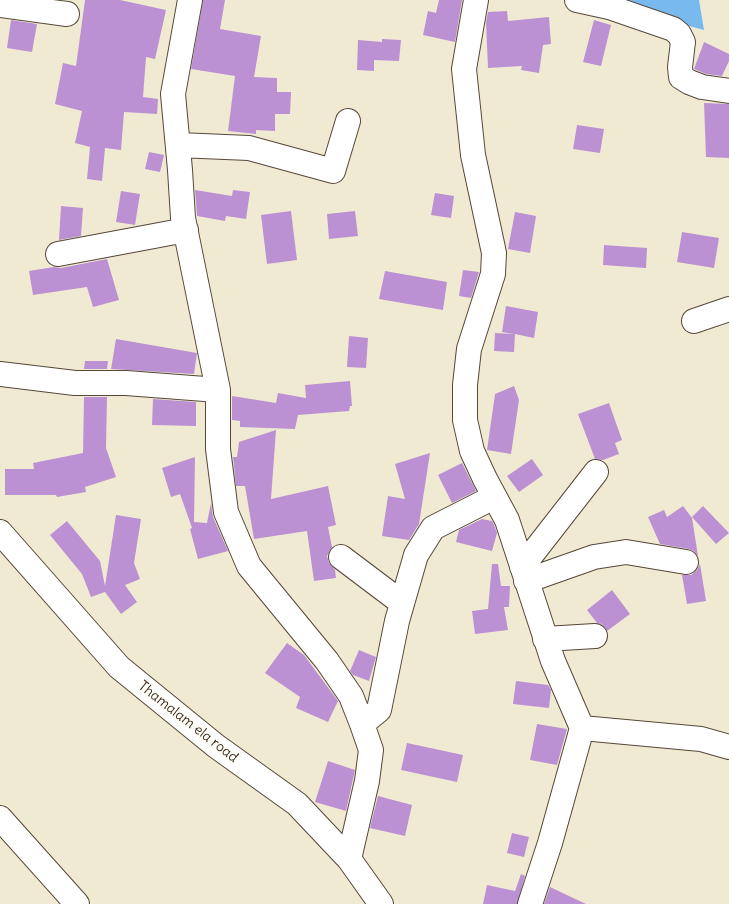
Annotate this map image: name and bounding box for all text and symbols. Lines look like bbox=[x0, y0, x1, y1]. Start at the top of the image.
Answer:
street label: Thamalam ela road bbox=[135, 678, 241, 766]

